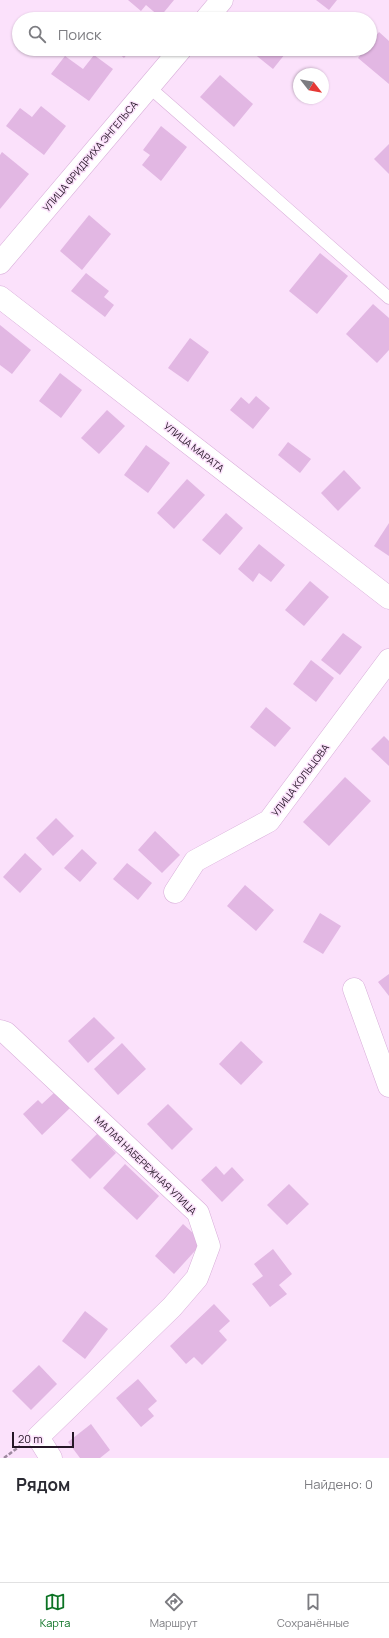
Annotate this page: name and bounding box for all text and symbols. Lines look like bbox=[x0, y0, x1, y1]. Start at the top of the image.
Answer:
search box bbox=[12, 12, 377, 56]
icon: search bbox=[26, 23, 48, 45]
text: Поиск bbox=[58, 24, 102, 45]
north arrow bbox=[293, 68, 329, 104]
street label: УЛИЦА ФРИДРИХА ЭНГЕЛЬСА bbox=[39, 97, 141, 214]
street label: УЛИЦА МАРАТА bbox=[161, 419, 228, 475]
street label: УЛИЦА КОЛЬЦОВА bbox=[268, 740, 332, 819]
street label: МАЛАЯ НАБЕРЕЖНАЯ УЛИЦА bbox=[92, 1112, 200, 1218]
scale bar bbox=[12, 1430, 74, 1449]
text: 20 m bbox=[18, 1431, 43, 1446]
text: Рядом bbox=[16, 1473, 70, 1496]
text: Найдено: 0 bbox=[304, 1475, 373, 1493]
tab: Карта bbox=[40, 1591, 70, 1630]
tab: Маршрут bbox=[150, 1591, 198, 1630]
tab: Сохранённые bbox=[277, 1591, 349, 1630]

